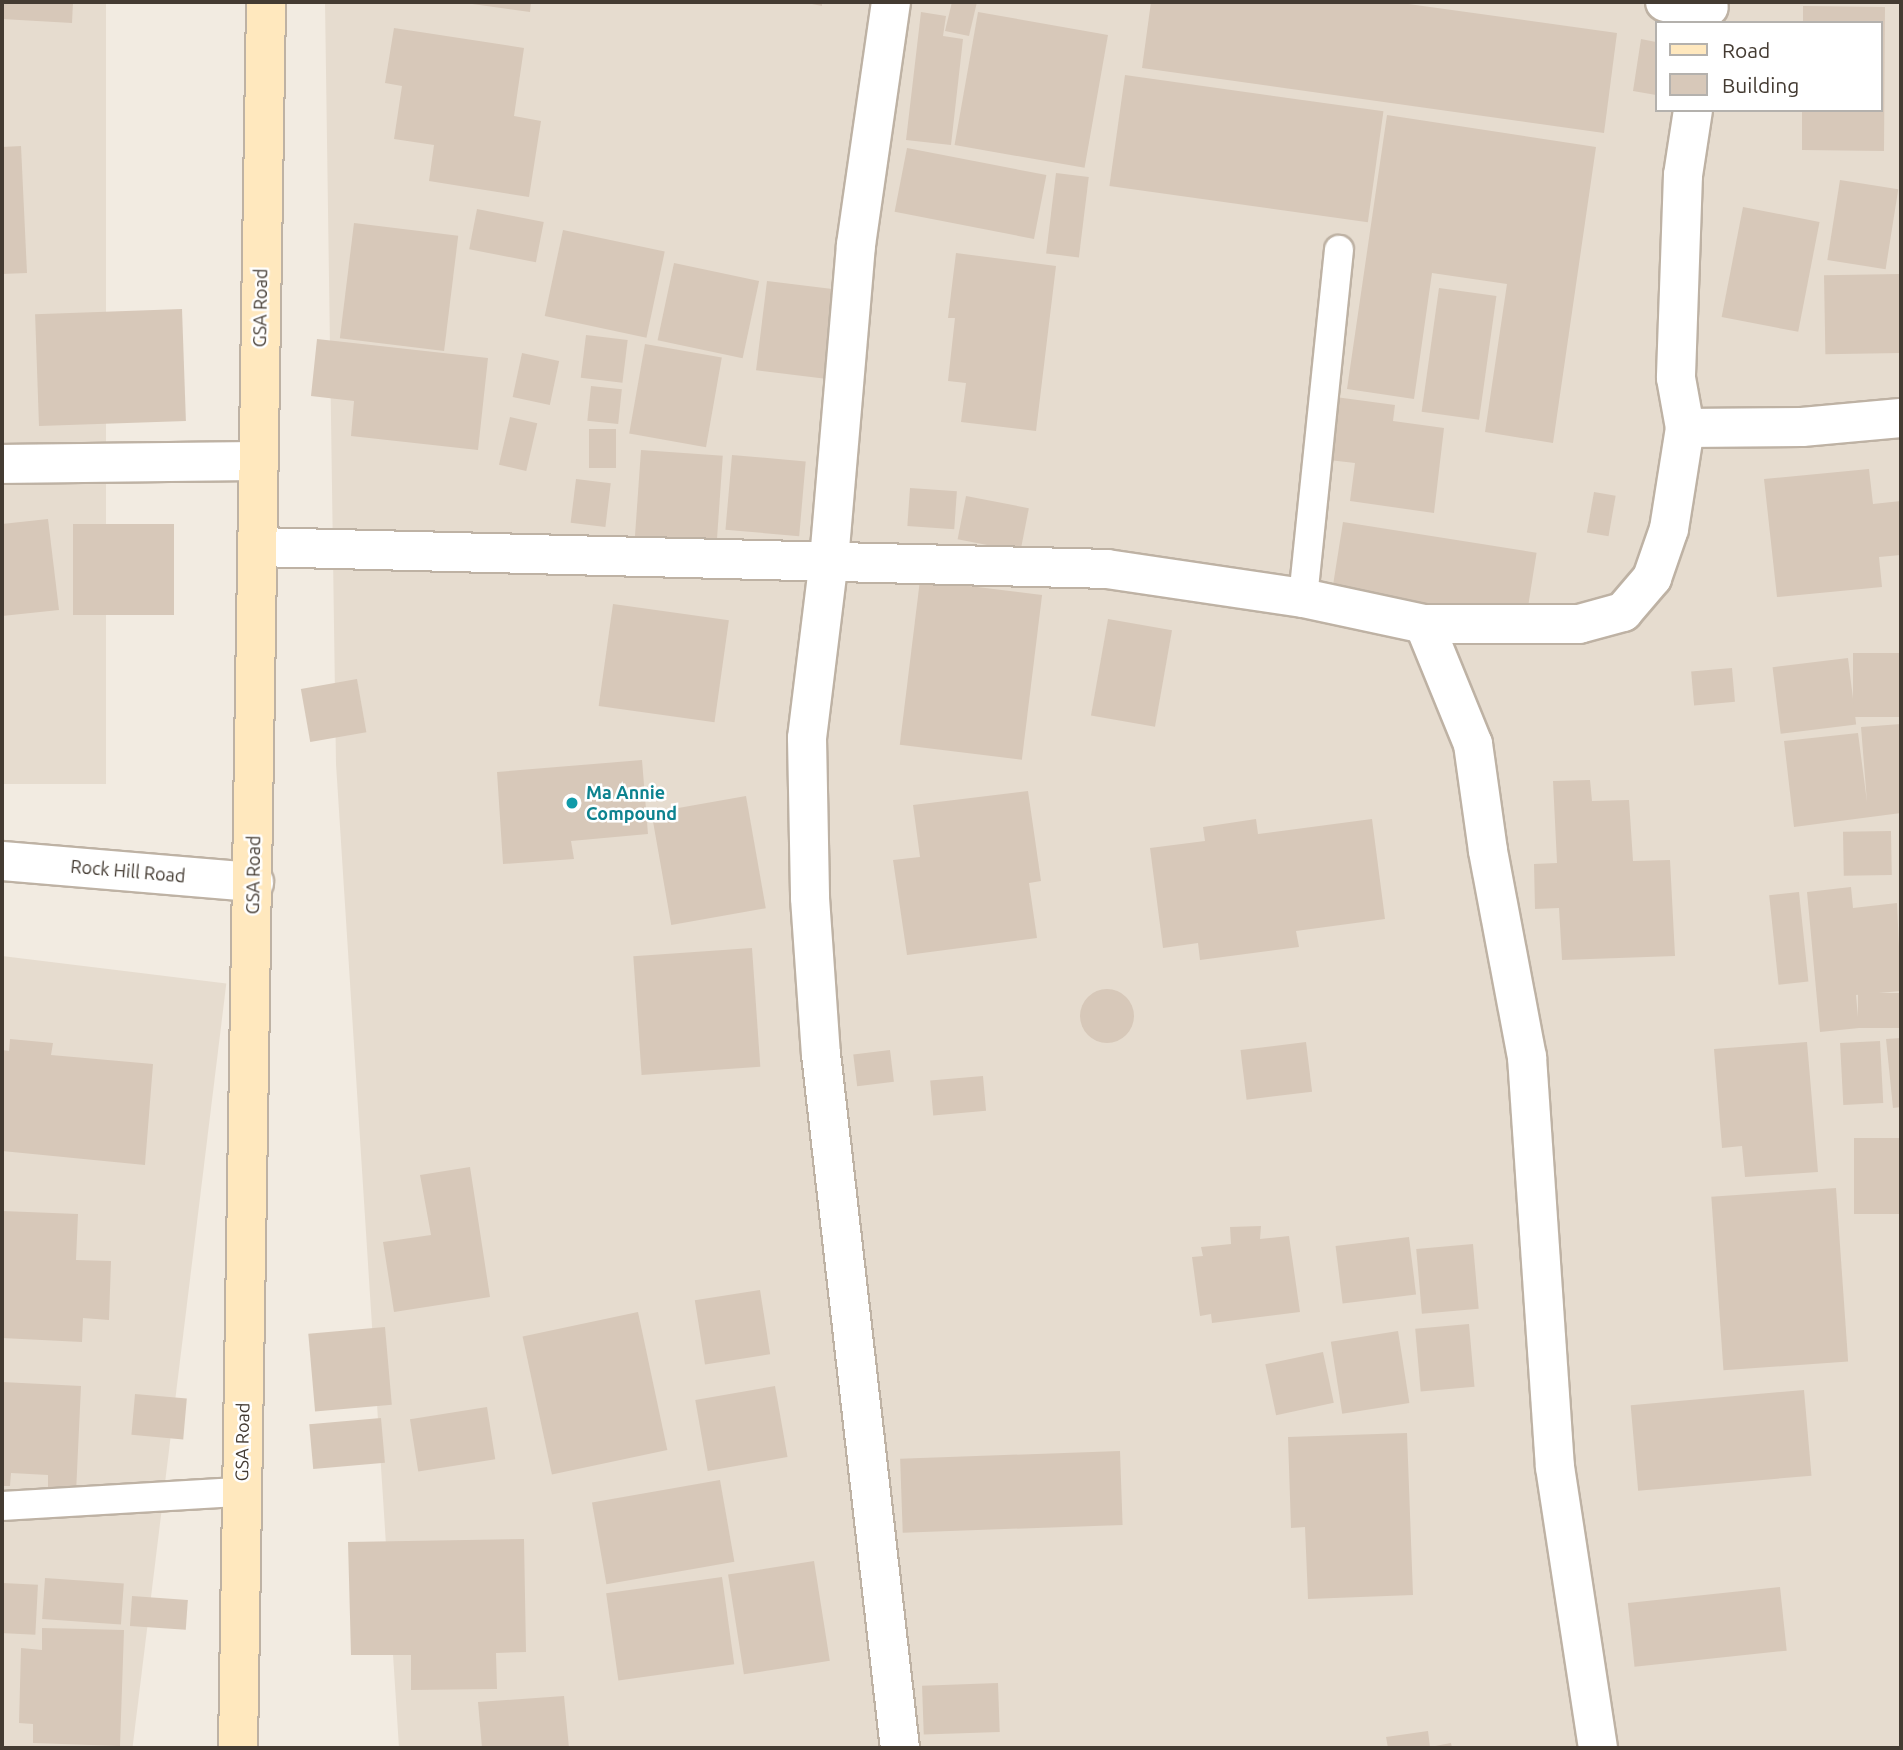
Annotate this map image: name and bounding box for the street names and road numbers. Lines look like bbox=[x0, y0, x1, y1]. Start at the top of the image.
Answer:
street label: GSA Road bbox=[249, 268, 271, 348]
street label: GSA Road bbox=[242, 835, 264, 915]
street label: Rock Hill Road bbox=[70, 855, 186, 887]
street label: GSA Road bbox=[231, 1402, 253, 1482]

